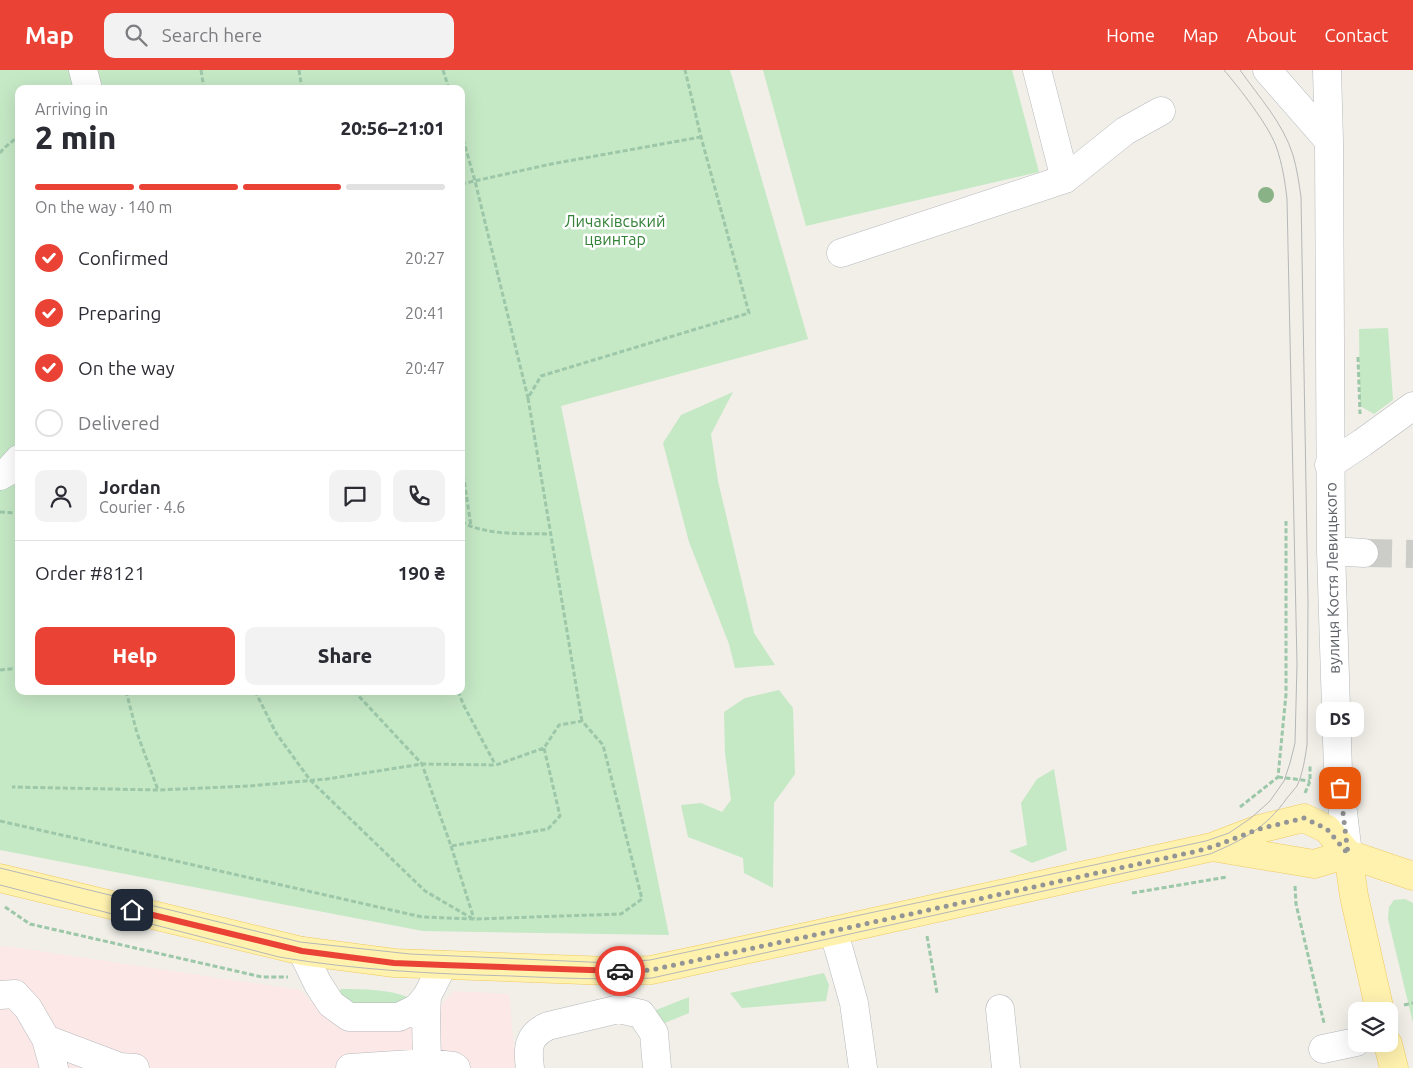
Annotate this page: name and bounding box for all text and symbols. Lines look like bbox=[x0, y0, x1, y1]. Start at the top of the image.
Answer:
search box bbox=[104, 13, 454, 58]
icon: search bbox=[122, 21, 150, 49]
text: Map bbox=[25, 22, 74, 49]
text: Search here bbox=[162, 24, 262, 46]
text: Home bbox=[1106, 25, 1155, 45]
text: Map bbox=[1183, 25, 1218, 45]
text: About bbox=[1246, 25, 1296, 45]
text: Contact bbox=[1324, 25, 1388, 45]
text: Arriving in bbox=[35, 100, 108, 118]
text: 20:56–21:01 bbox=[340, 117, 445, 139]
text: 2 min bbox=[35, 119, 116, 155]
text: On the way · 140 m bbox=[35, 198, 172, 216]
park label: Личаківський цвинтар bbox=[564, 212, 666, 248]
icon: check bbox=[35, 244, 63, 272]
text: Confirmed bbox=[78, 247, 169, 269]
text: 20:27 bbox=[405, 249, 445, 267]
icon: check bbox=[35, 299, 63, 327]
text: Preparing bbox=[78, 302, 162, 324]
text: 20:41 bbox=[405, 304, 445, 322]
icon: check bbox=[35, 354, 63, 382]
text: On the way bbox=[78, 357, 175, 379]
text: 20:47 bbox=[405, 359, 445, 377]
text: Delivered bbox=[78, 412, 160, 434]
button: person bbox=[35, 470, 87, 522]
button: chat bbox=[329, 470, 381, 522]
button: phone bbox=[393, 470, 445, 522]
text: Jordan bbox=[99, 476, 161, 498]
street label: вулиця Костя Левицького bbox=[1321, 482, 1343, 674]
text: Courier · 4.6 bbox=[99, 498, 185, 516]
text: Order #8121 bbox=[35, 562, 145, 584]
text: 190 ₴ bbox=[398, 562, 445, 584]
button: Help bbox=[35, 627, 235, 685]
button: Share bbox=[245, 627, 445, 685]
callout: DS bbox=[1316, 703, 1364, 738]
text: DS bbox=[1329, 710, 1351, 728]
pin bbox=[1319, 767, 1361, 809]
icon: bag bbox=[1326, 774, 1354, 802]
pin bbox=[111, 889, 153, 931]
icon: home bbox=[118, 896, 146, 924]
courier bbox=[595, 946, 645, 996]
icon: car bbox=[606, 957, 634, 985]
map controls bbox=[1348, 1002, 1398, 1052]
button: layers bbox=[1348, 1002, 1398, 1052]

